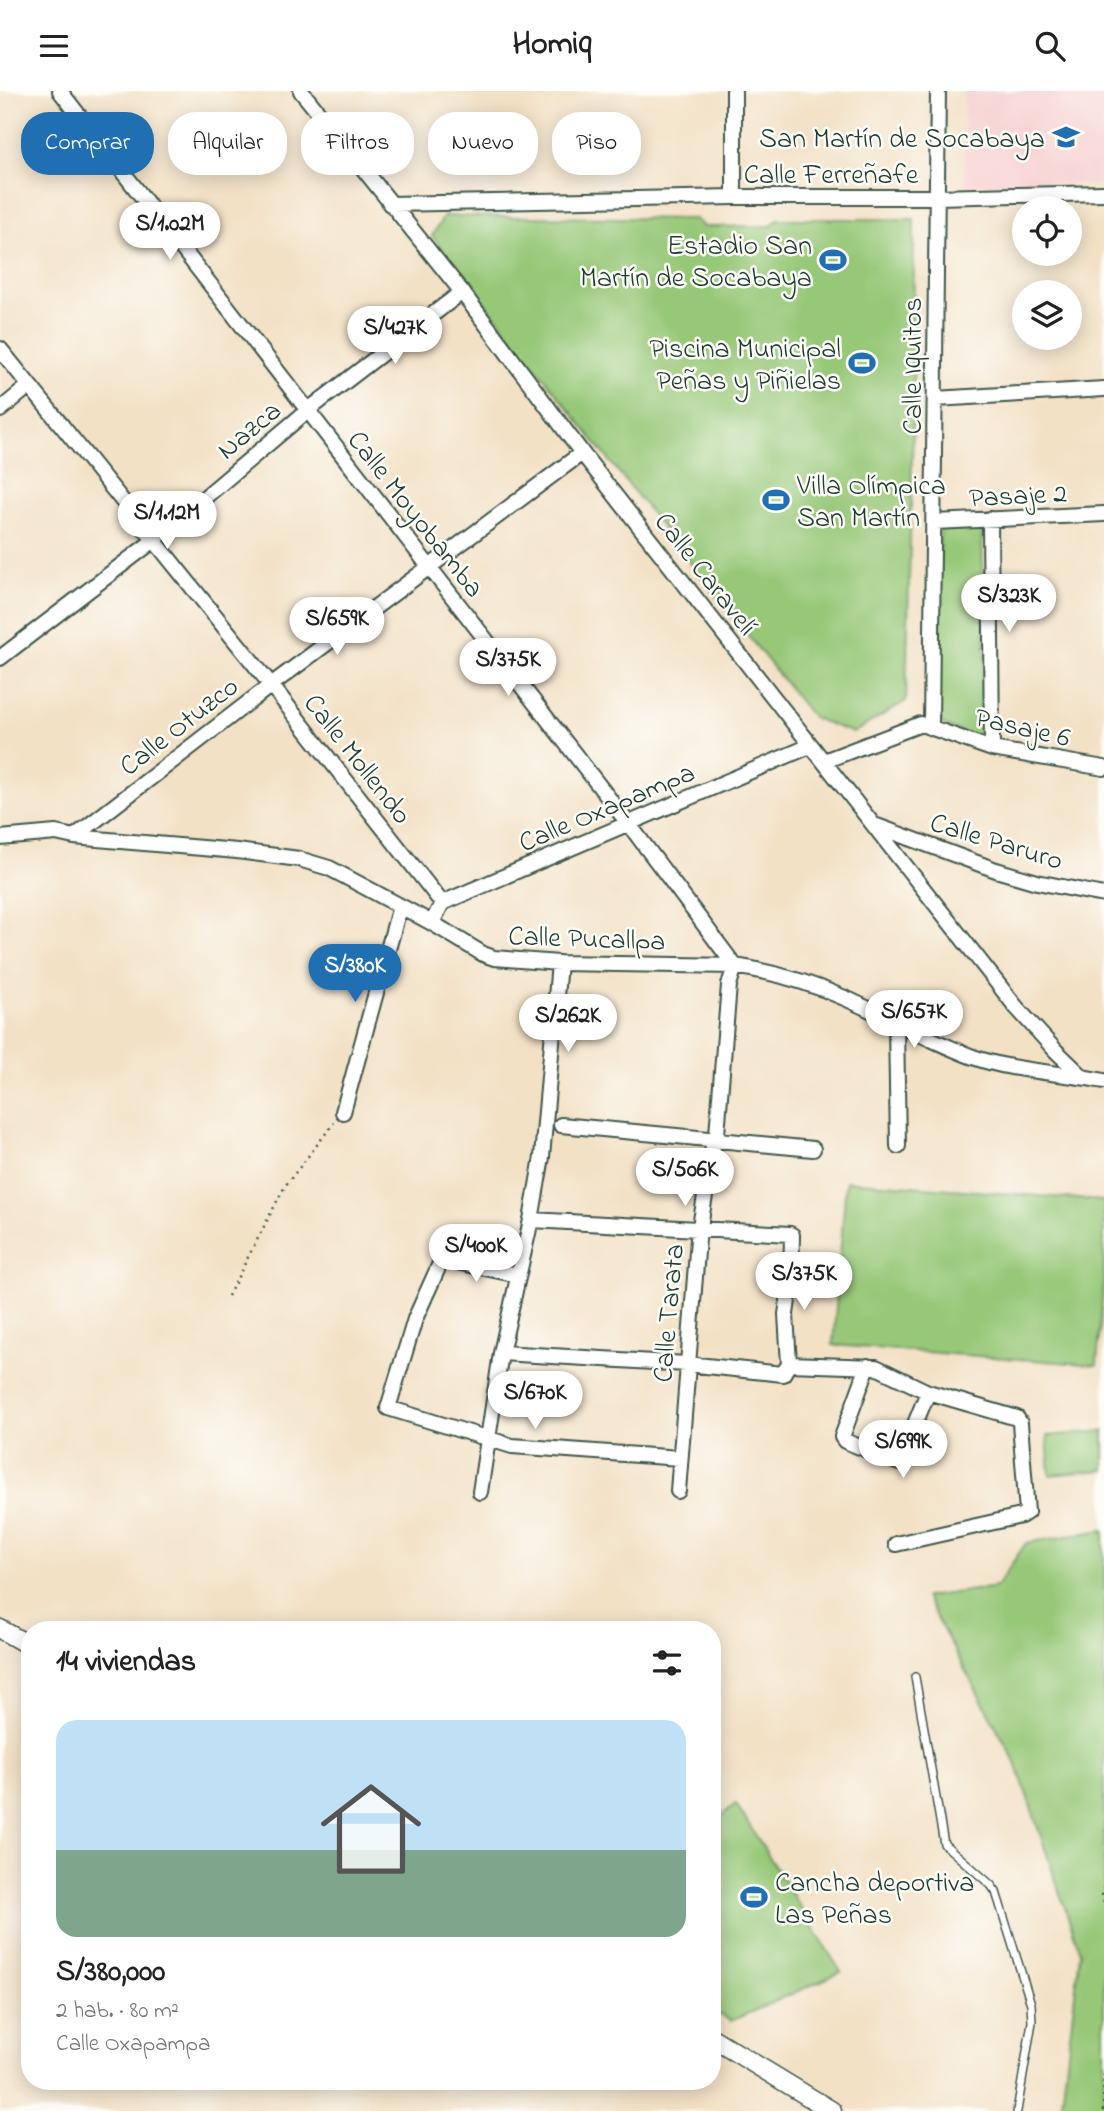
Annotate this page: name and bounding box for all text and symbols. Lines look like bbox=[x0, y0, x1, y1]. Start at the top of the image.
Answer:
text: Homiq bbox=[512, 22, 592, 69]
icon: menu bbox=[35, 27, 73, 65]
icon: search bbox=[1031, 27, 1069, 65]
chip: Comprar bbox=[21, 112, 154, 175]
chip: Alquilar bbox=[168, 112, 287, 175]
chip: Filtros bbox=[301, 112, 414, 175]
chip: Nuevo bbox=[428, 112, 538, 175]
chip: Piso bbox=[552, 112, 641, 175]
place label: San Martín de Socabaya bbox=[759, 120, 1045, 161]
school or university icon: San Martín de Socabaya bbox=[1051, 122, 1081, 152]
street label: Calle Ferreñafe bbox=[744, 156, 919, 197]
map controls bbox=[1012, 196, 1082, 350]
button: locate bbox=[1012, 196, 1082, 266]
pin: S/1.02M bbox=[105, 202, 235, 262]
text: S/1.02M bbox=[135, 208, 205, 241]
place label: Estadio San Martín de Socabaya bbox=[580, 227, 812, 300]
sports icon: Estadio San Martín de Socabaya bbox=[818, 245, 848, 275]
button: layers bbox=[1012, 280, 1082, 350]
street label: Calle Iquitos bbox=[894, 298, 935, 434]
pin: S/427K bbox=[338, 307, 452, 366]
text: S/427K bbox=[363, 312, 427, 345]
place label: Piscina Municipal Peñas y Piñielas bbox=[649, 330, 841, 403]
sports icon: Piscina Municipal Peñas y Piñielas bbox=[847, 348, 877, 378]
street label: Nazca bbox=[209, 392, 292, 471]
street label: Calle Moyobamba bbox=[336, 423, 493, 608]
place label: Villa Olímpica San Martín bbox=[796, 467, 946, 540]
street label: Pasaje 2 bbox=[968, 474, 1068, 521]
sports icon: Villa Olímpica San Martín bbox=[761, 485, 791, 515]
pin: S/1.12M bbox=[102, 491, 232, 551]
text: S/1.12M bbox=[134, 497, 200, 530]
street label: Calle Caravelí bbox=[643, 504, 766, 646]
pin: S/323K bbox=[952, 575, 1066, 634]
text: S/323K bbox=[977, 580, 1041, 613]
pin: S/659K bbox=[280, 597, 394, 657]
text: S/659K bbox=[305, 603, 369, 636]
pin: S/375K bbox=[451, 639, 565, 698]
text: S/375K bbox=[475, 644, 541, 677]
street label: Calle Otuzco bbox=[112, 668, 249, 788]
street label: Calle Mollendo bbox=[292, 686, 420, 834]
street label: Pasaje 6 bbox=[971, 699, 1074, 760]
street label: Calle Oxapampa bbox=[513, 754, 702, 865]
street label: Calle Paruro bbox=[924, 804, 1067, 883]
street label: Calle Pucallpa bbox=[508, 917, 666, 964]
pin: S/380K bbox=[298, 944, 412, 1004]
text: S/380K bbox=[324, 950, 386, 983]
pin: S/657K bbox=[857, 991, 971, 1050]
pin: S/262K bbox=[511, 995, 625, 1054]
text: S/657K bbox=[881, 996, 947, 1029]
text: S/262K bbox=[535, 1000, 601, 1033]
pin: S/506K bbox=[628, 1149, 742, 1208]
text: S/506K bbox=[652, 1154, 718, 1187]
pin: S/400K bbox=[419, 1225, 533, 1284]
text: S/400K bbox=[445, 1230, 507, 1263]
street label: Calle Tarata bbox=[644, 1242, 697, 1384]
pin: S/375K bbox=[747, 1253, 861, 1312]
text: S/375K bbox=[771, 1258, 837, 1291]
pin: S/670K bbox=[478, 1371, 592, 1431]
text: S/670K bbox=[504, 1377, 566, 1410]
pin: S/699K bbox=[846, 1421, 960, 1480]
text: S/699K bbox=[874, 1426, 932, 1459]
text: 14 viviendas bbox=[56, 1641, 196, 1685]
icon: filters bbox=[648, 1644, 686, 1682]
icon: home bbox=[308, 1766, 434, 1892]
place label: Cancha deportiva Las Peñas bbox=[775, 1864, 974, 1937]
sports icon: Cancha deportiva Las Peñas bbox=[739, 1882, 769, 1912]
text: S/380,000 bbox=[56, 1951, 165, 1995]
text: 2 hab. · 80 m² bbox=[56, 1995, 179, 2028]
text: Calle Oxapampa bbox=[56, 2028, 210, 2061]

